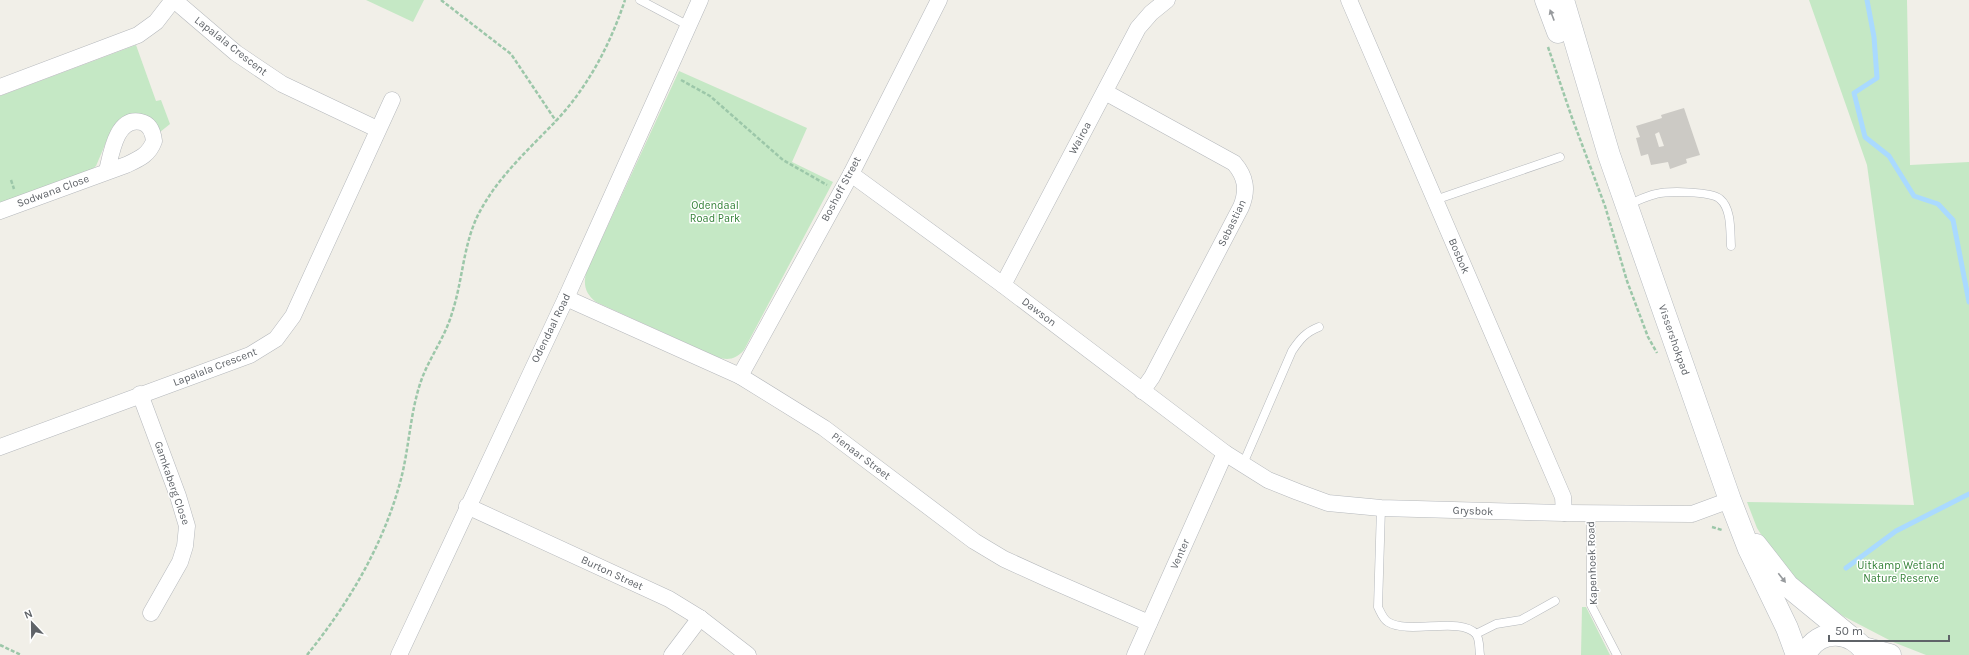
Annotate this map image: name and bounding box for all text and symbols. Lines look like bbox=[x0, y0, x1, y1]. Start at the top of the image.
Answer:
one-way arrow bbox=[1548, 8, 1554, 20]
street label: Lapalala Crescent bbox=[192, 14, 270, 78]
street label: Wairoa bbox=[1066, 120, 1094, 156]
street label: Boshoff Street bbox=[818, 154, 864, 224]
street label: Sodwana Close bbox=[15, 172, 91, 210]
street label: Sebastian bbox=[1215, 197, 1249, 249]
park label: Odendaal Road Park bbox=[690, 199, 740, 225]
street label: Bosbok bbox=[1446, 236, 1472, 276]
street label: Odendaal Road bbox=[529, 291, 573, 365]
street label: Dawson bbox=[1019, 295, 1059, 329]
street label: Vissershokpad bbox=[1656, 303, 1692, 377]
street label: Lapalala Crescent bbox=[171, 345, 259, 389]
street label: Pienaar Street bbox=[829, 430, 893, 482]
street label: Gamkaberg Close bbox=[152, 439, 193, 527]
street label: Grysbok bbox=[1452, 504, 1494, 518]
street label: Kapenhoek Road bbox=[1584, 521, 1600, 605]
street label: Venter bbox=[1168, 537, 1192, 571]
street label: Burton Street bbox=[579, 553, 645, 593]
park label: Uitkamp Wetland Nature Reserve bbox=[1857, 559, 1945, 585]
one-way arrow bbox=[1778, 572, 1786, 583]
north arrow bbox=[12, 603, 52, 643]
text: N bbox=[22, 607, 35, 622]
scale bar bbox=[1829, 617, 1949, 643]
text: 50 m bbox=[1835, 624, 1863, 638]

